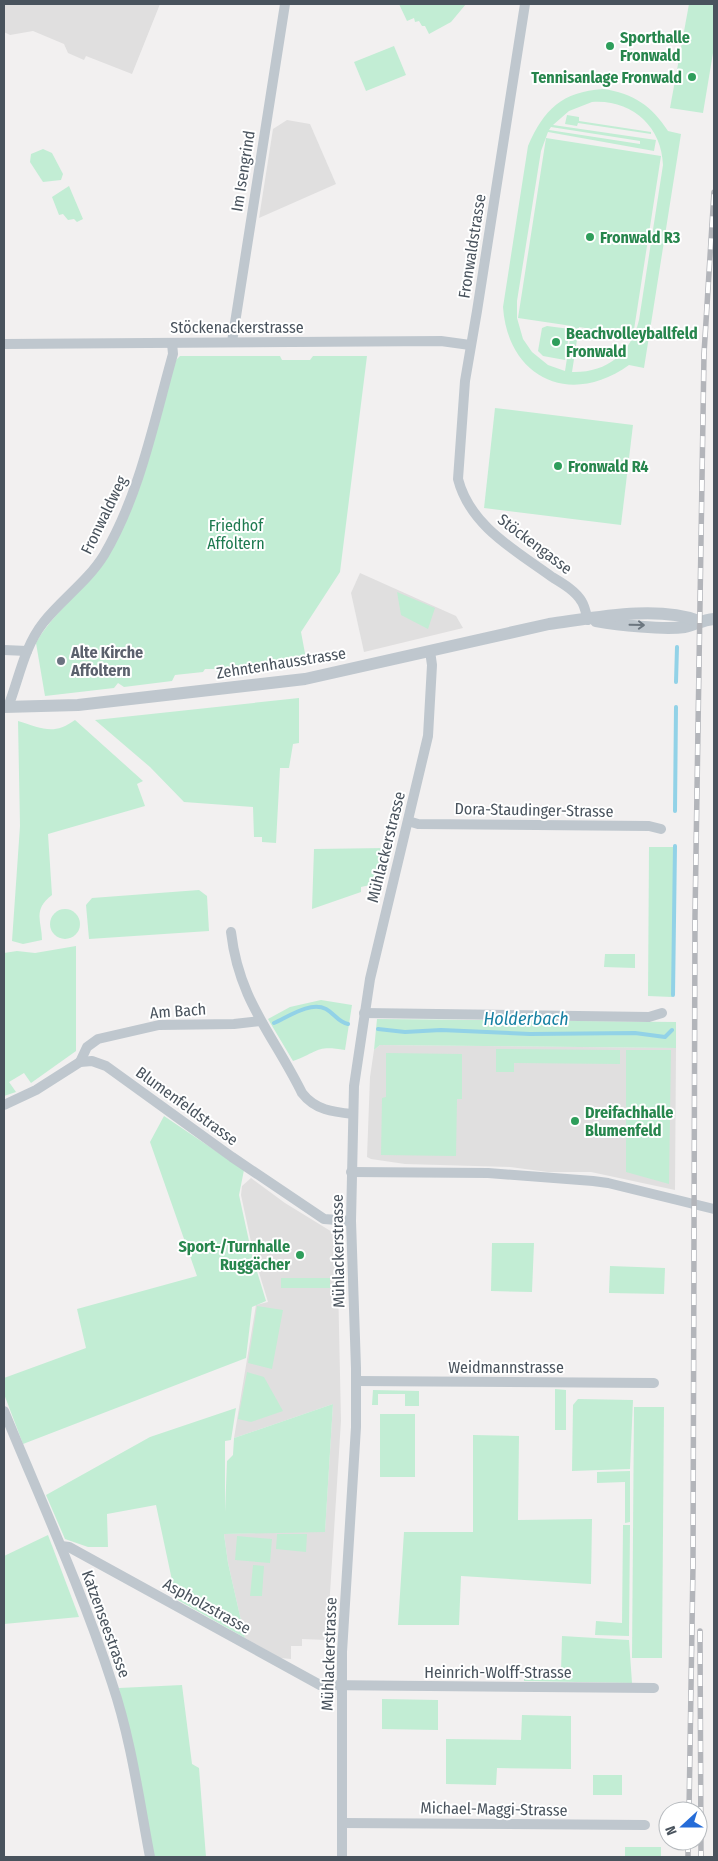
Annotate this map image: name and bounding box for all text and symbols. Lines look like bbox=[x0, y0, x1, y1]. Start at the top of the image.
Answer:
place label: Sporthalle Fronwald bbox=[620, 28, 690, 65]
marker: Sporthalle Fronwald bbox=[604, 40, 616, 52]
place label: Tennisanlage Fronwald bbox=[531, 68, 682, 87]
marker: Tennisanlage Fronwald bbox=[686, 71, 698, 83]
street label: Im Isengrind bbox=[227, 129, 259, 213]
street label: Fronwaldstrasse bbox=[454, 192, 490, 300]
place label: Fronwald R3 bbox=[600, 228, 681, 247]
marker: Fronwald R3 bbox=[584, 231, 596, 243]
street label: Stöckenackerstrasse bbox=[170, 318, 304, 337]
place label: Beachvolleyballfeld Fronwald bbox=[566, 324, 698, 361]
marker: Beachvolleyballfeld Fronwald bbox=[550, 336, 562, 348]
place label: Fronwald R4 bbox=[568, 457, 649, 476]
marker: Fronwald R4 bbox=[552, 460, 564, 472]
street label: Fronwaldweg bbox=[77, 472, 131, 557]
street label: Stöckengasse bbox=[494, 510, 576, 578]
park label: Friedhof Affoltern bbox=[207, 516, 265, 553]
one-way arrow bbox=[628, 621, 644, 630]
place label: Alte Kirche Affoltern bbox=[70, 643, 143, 680]
street label: Zehntenhausstrasse bbox=[215, 643, 347, 683]
marker: Alte Kirche Affoltern bbox=[55, 655, 67, 667]
street label: Mühlackerstrasse bbox=[363, 789, 409, 905]
street label: Dora-Staudinger-Strasse bbox=[454, 799, 614, 821]
street label: Am Bach bbox=[149, 1000, 207, 1022]
water label: Holderbach bbox=[483, 1008, 569, 1030]
street label: Blumenfeldstrasse bbox=[132, 1063, 242, 1149]
place label: Dreifachhalle Blumenfeld bbox=[585, 1103, 673, 1140]
marker: Dreifachhalle Blumenfeld bbox=[569, 1115, 581, 1127]
street label: Mühlackerstrasse bbox=[328, 1194, 348, 1308]
place label: Sport-/Turnhalle Ruggächer bbox=[178, 1237, 290, 1274]
marker: Sport-/Turnhalle Ruggächer bbox=[294, 1249, 306, 1261]
street label: Weidmannstrasse bbox=[448, 1358, 564, 1377]
street label: Katzenseestrasse bbox=[78, 1568, 134, 1680]
street label: Aspholzstrasse bbox=[160, 1574, 254, 1638]
street label: Mühlackerstrasse bbox=[318, 1597, 340, 1711]
street label: Heinrich-Wolff-Strasse bbox=[424, 1663, 572, 1682]
street label: Michael-Maggi-Strasse bbox=[420, 1798, 568, 1820]
north arrow bbox=[658, 1801, 708, 1851]
text: N bbox=[662, 1824, 681, 1837]

